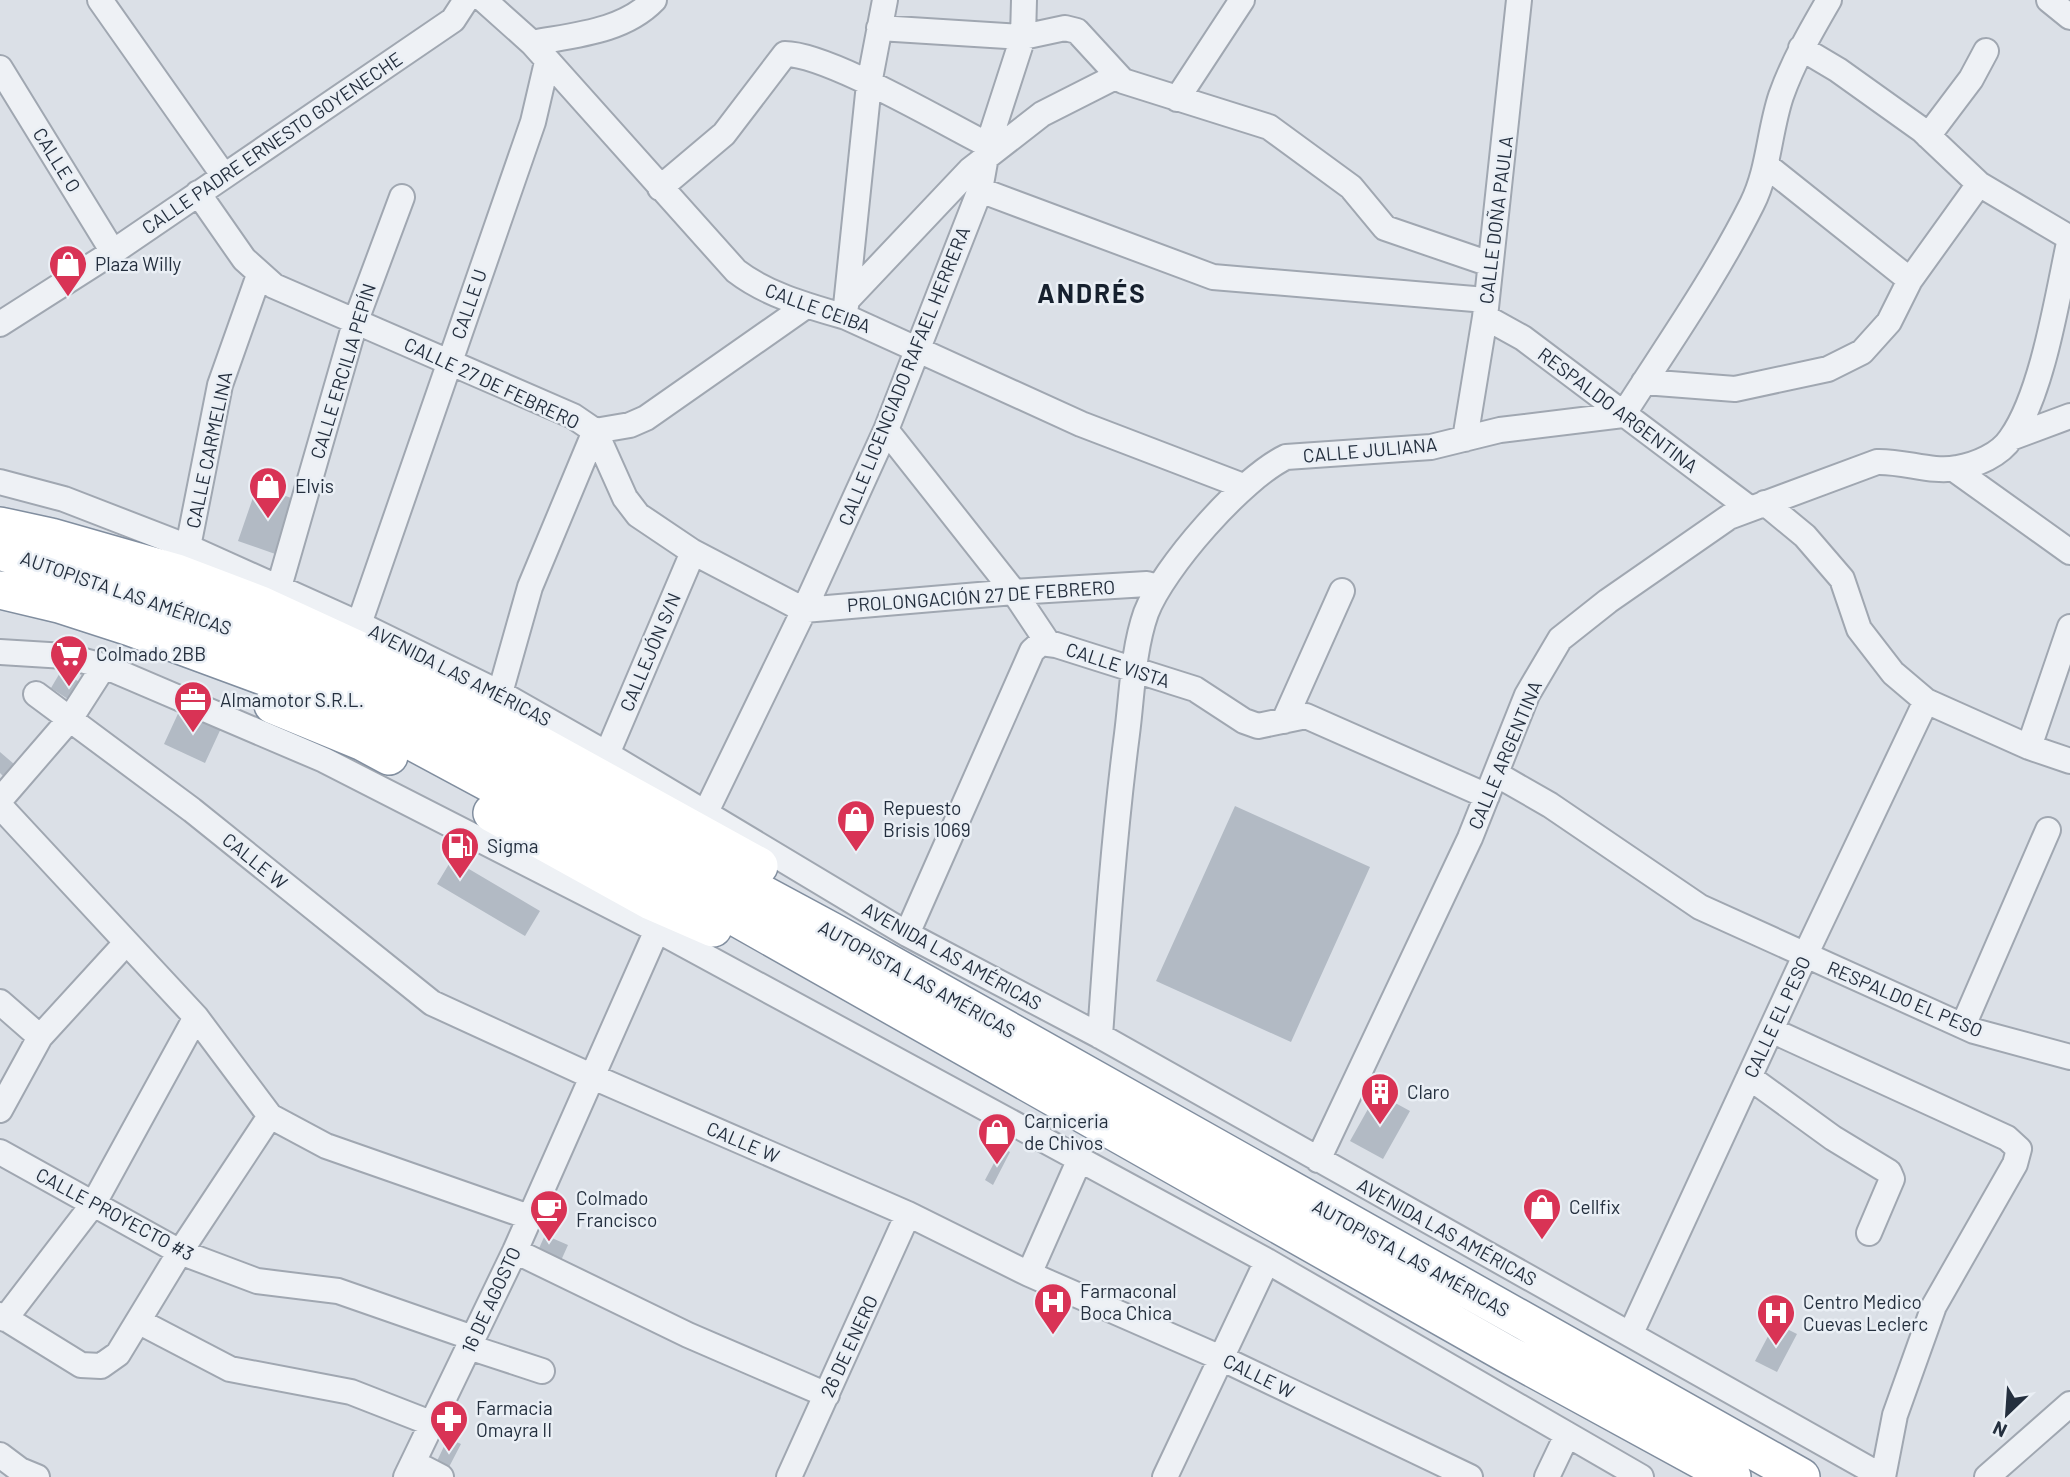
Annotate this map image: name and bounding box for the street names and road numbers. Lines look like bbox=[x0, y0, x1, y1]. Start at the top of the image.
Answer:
street label: CALLE PADRE ERNESTO GOYENECHE bbox=[137, 47, 406, 239]
street label: CALLE O bbox=[29, 123, 86, 196]
street label: CALLE DOÑA PAULA bbox=[1474, 135, 1517, 305]
street label: CALLE LICENCIADO RAFAEL HERRERA bbox=[833, 223, 974, 529]
street label: CALLE U bbox=[446, 266, 491, 342]
street label: CALLE CEIBA bbox=[762, 278, 874, 337]
street label: CALLE ERCILIA PEPÍN bbox=[305, 280, 380, 461]
street label: CALLE 27 DE FEBRERO bbox=[401, 332, 583, 433]
street label: RESPALDO ARGENTINA bbox=[1534, 342, 1703, 477]
street label: CALLE CARMELINA bbox=[181, 369, 236, 530]
street label: CALLE JULIANA bbox=[1302, 432, 1438, 467]
street label: AUTOPISTA LAS AMÉRICAS bbox=[18, 546, 235, 639]
street label: PROLONGACIÓN 27 DE FEBRERO bbox=[846, 575, 1116, 616]
street label: CALLEJÓN S/N bbox=[614, 589, 685, 715]
street label: AVENIDA LAS AMÉRICAS bbox=[365, 619, 555, 731]
street label: CALLE VISTA bbox=[1063, 637, 1173, 692]
street label: CALLE ARGENTINA bbox=[1463, 677, 1546, 833]
street label: CALLE W bbox=[218, 828, 293, 894]
street label: AVENIDA LAS AMÉRICAS bbox=[859, 897, 1046, 1014]
street label: AUTOPISTA LAS AMÉRICAS bbox=[815, 915, 1020, 1042]
street label: CALLE EL PESO bbox=[1738, 952, 1815, 1081]
street label: RESPALDO EL PESO bbox=[1824, 955, 1986, 1042]
street label: CALLE W bbox=[703, 1116, 783, 1167]
street label: CALLE PROYECTO #3 bbox=[32, 1162, 198, 1265]
street label: AVENIDA LAS AMÉRICAS bbox=[1354, 1173, 1541, 1290]
street label: AUTOPISTA LAS AMÉRICAS bbox=[1309, 1194, 1514, 1321]
street label: 16 DE AGOSTO bbox=[456, 1243, 525, 1357]
street label: 26 DE ENERO bbox=[815, 1291, 882, 1400]
street label: CALLE W bbox=[1220, 1348, 1299, 1403]

